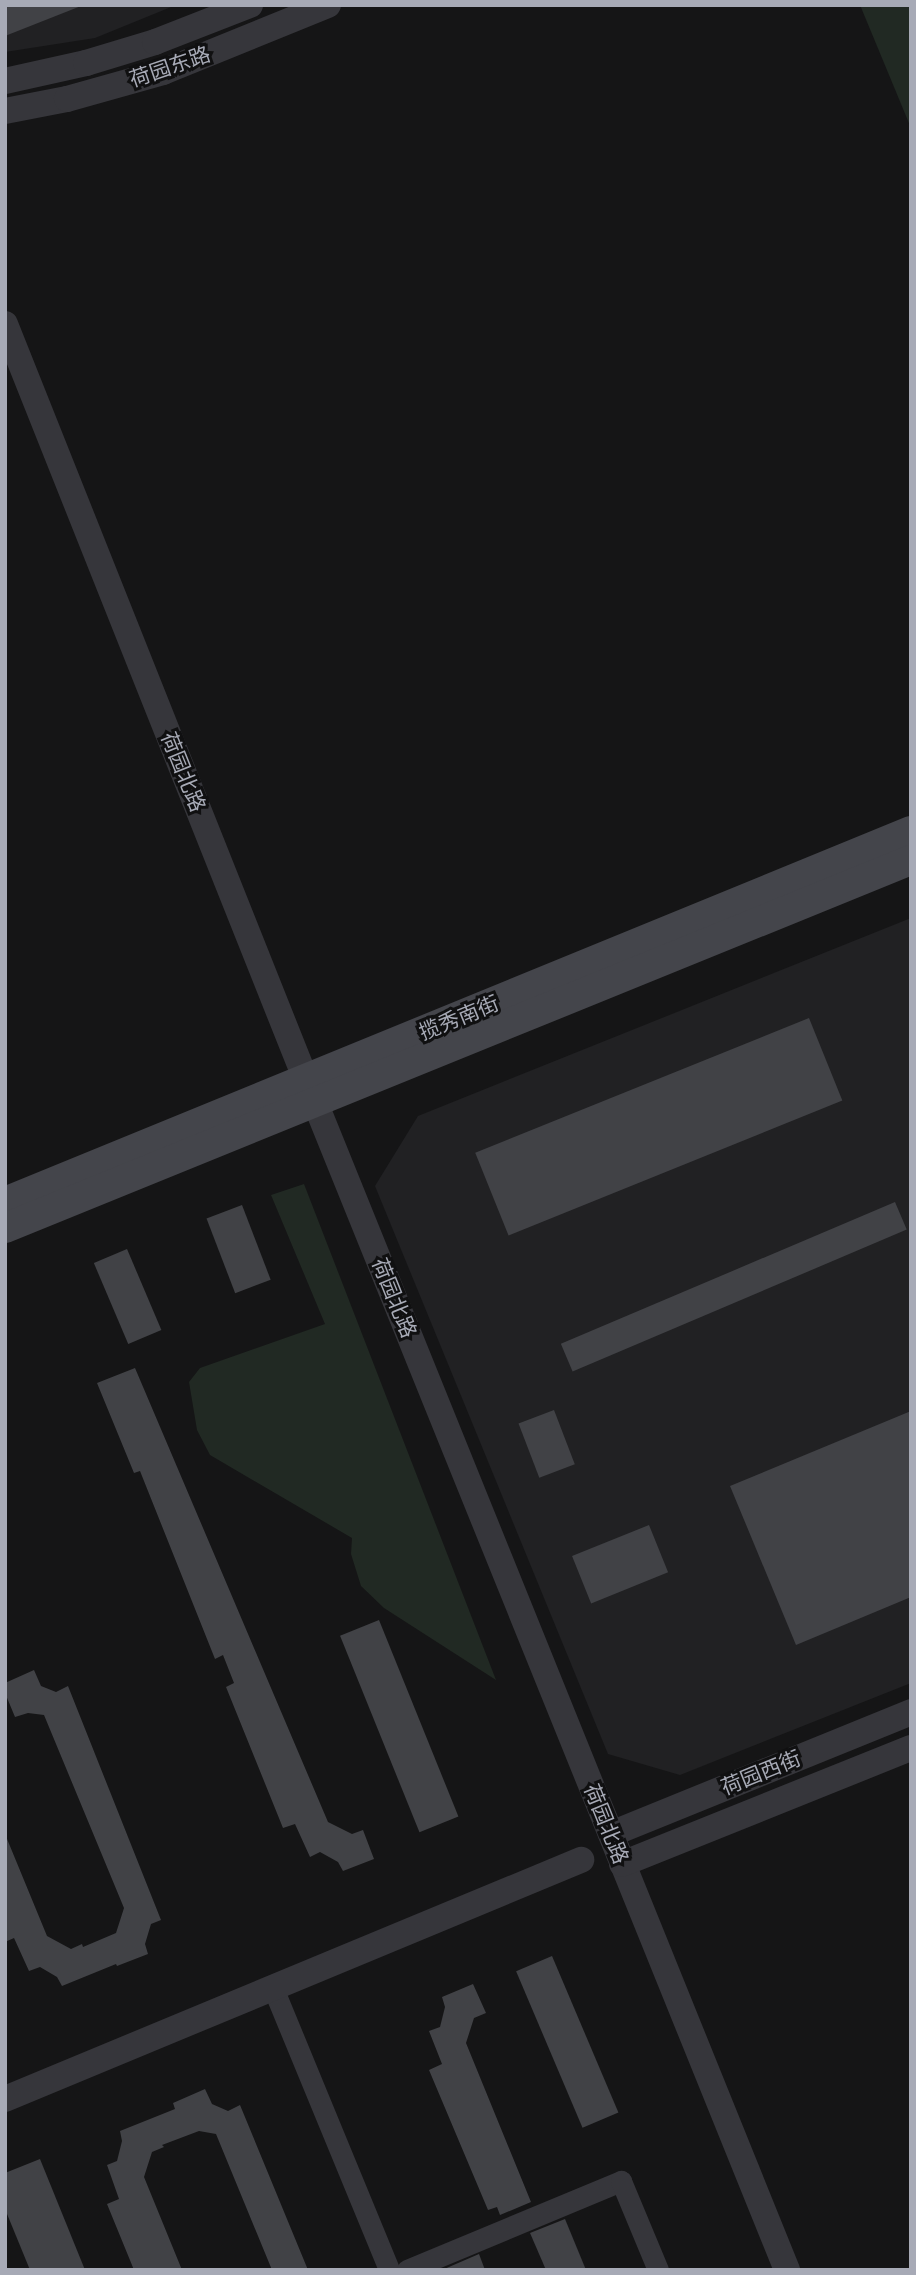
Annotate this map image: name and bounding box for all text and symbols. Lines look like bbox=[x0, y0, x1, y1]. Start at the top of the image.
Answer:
street label: 荷园东路 bbox=[126, 41, 214, 93]
street label: 荷园北路 bbox=[156, 728, 210, 816]
street label: 揽秀南街 bbox=[415, 991, 503, 1045]
street label: 荷园北路 bbox=[367, 1254, 421, 1342]
street label: 荷园西街 bbox=[717, 1746, 805, 1800]
street label: 荷园北路 bbox=[579, 1780, 633, 1868]

